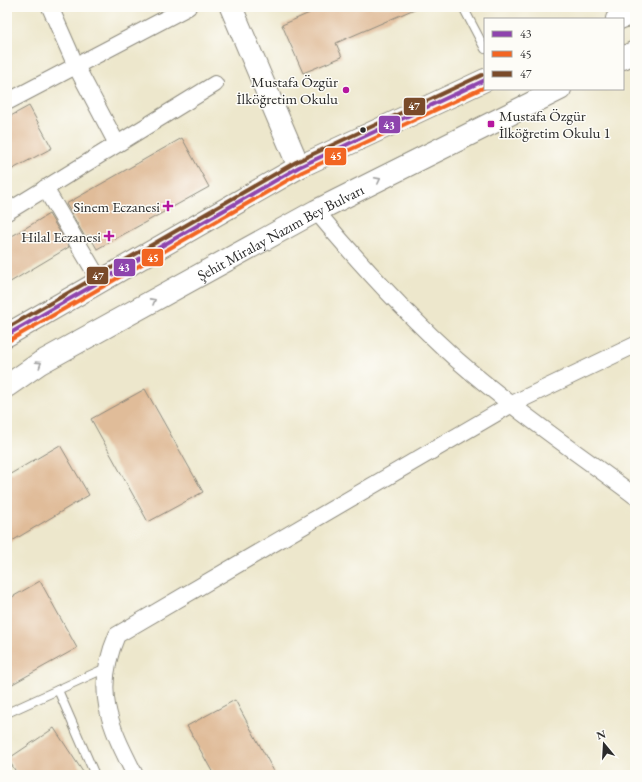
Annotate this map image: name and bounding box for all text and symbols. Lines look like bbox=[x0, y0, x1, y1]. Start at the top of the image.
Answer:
legend bbox=[484, 18, 624, 90]
text: 43 bbox=[520, 26, 532, 42]
text: 45 bbox=[520, 46, 532, 62]
text: 47 bbox=[520, 66, 532, 82]
place label: Mustafa Özgür İlköğretim Okulu bbox=[237, 72, 338, 108]
marker: Mustafa Özgür İlköğretim Okulu bbox=[341, 85, 351, 95]
line badge: 47 bbox=[403, 97, 426, 116]
text: 47 bbox=[408, 99, 420, 113]
place label: Mustafa Özgür İlköğretim Okulu 1 bbox=[499, 106, 611, 142]
line badge: 43 bbox=[378, 115, 401, 134]
text: 43 bbox=[383, 118, 395, 132]
marker: Mustafa Özgür İlköğretim Okulu 1 bbox=[486, 119, 496, 129]
unlabelled marker bbox=[358, 125, 368, 135]
line badge: 45 bbox=[324, 147, 347, 166]
text: 45 bbox=[330, 149, 342, 163]
one-way arrow bbox=[374, 177, 382, 185]
street label: Şehit Miralay Nazım Bey Bulvarı bbox=[194, 179, 367, 284]
place label: Sinem Eczanesi bbox=[73, 197, 160, 216]
marker: Sinem Eczanesi bbox=[163, 201, 173, 211]
place label: Hilal Eczanesi bbox=[21, 227, 101, 246]
marker: Hilal Eczanesi bbox=[104, 231, 114, 241]
line badge: 45 bbox=[141, 248, 164, 267]
text: 45 bbox=[147, 251, 159, 265]
line badge: 43 bbox=[113, 258, 136, 277]
text: 43 bbox=[118, 260, 130, 274]
line badge: 47 bbox=[86, 266, 109, 285]
text: 47 bbox=[92, 269, 104, 283]
one-way arrow bbox=[149, 298, 156, 305]
one-way arrow bbox=[35, 361, 42, 369]
north arrow bbox=[584, 724, 624, 764]
text: N bbox=[595, 726, 607, 743]

